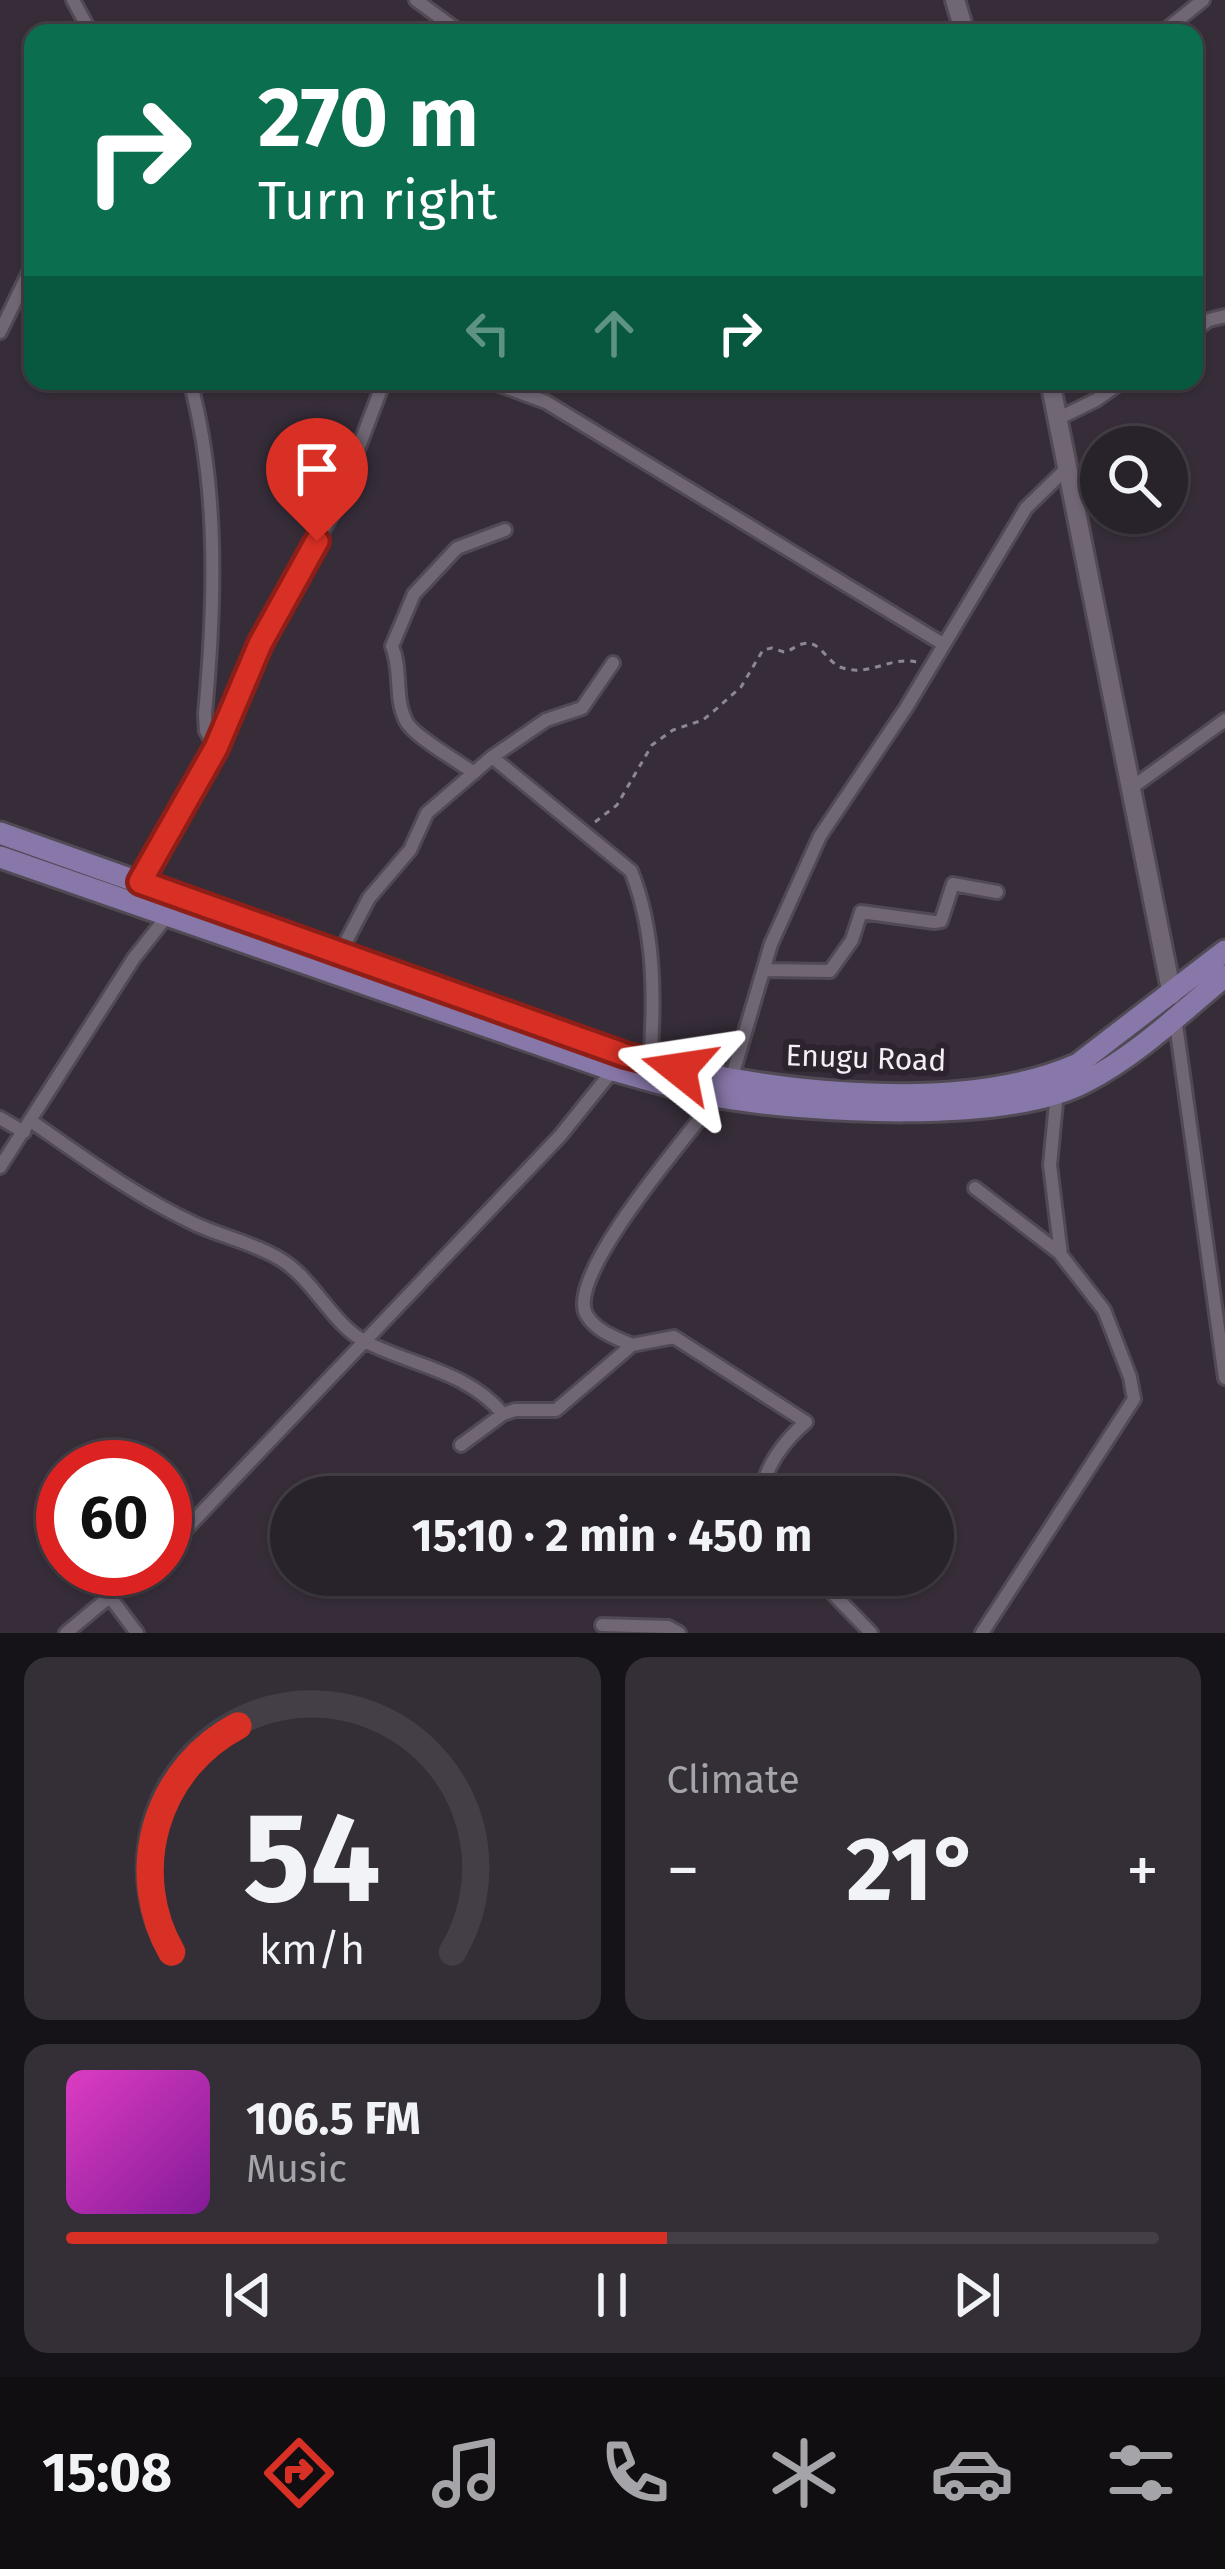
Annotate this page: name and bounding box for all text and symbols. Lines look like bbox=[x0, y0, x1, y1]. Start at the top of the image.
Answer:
text: 270 m bbox=[258, 67, 479, 168]
icon: right bbox=[60, 72, 216, 228]
text: Turn right bbox=[258, 169, 497, 233]
icon: left bbox=[455, 300, 521, 366]
icon: ahead bbox=[581, 300, 647, 366]
icon: right bbox=[707, 300, 773, 366]
pin bbox=[266, 418, 368, 541]
map controls bbox=[1080, 426, 1188, 534]
button: search bbox=[1080, 426, 1188, 534]
icon: arrive bbox=[284, 436, 350, 502]
position arrow bbox=[616, 1006, 742, 1132]
street label: Enugu Road bbox=[785, 1037, 947, 1079]
speed limit sign: 60 bbox=[36, 1440, 192, 1596]
text: 15:10 · 2 min · 450 m bbox=[412, 1509, 812, 1563]
text: Climate bbox=[667, 1757, 800, 1803]
text: 54 bbox=[244, 1784, 381, 1934]
text: 21° bbox=[846, 1816, 979, 1924]
text: − bbox=[667, 1831, 700, 1910]
text: + bbox=[1126, 1831, 1159, 1910]
text: km/h bbox=[259, 1923, 365, 1974]
text: 106.5 FM bbox=[246, 2092, 421, 2146]
text: Music bbox=[246, 2146, 347, 2192]
icon: previous bbox=[215, 2262, 281, 2328]
icon: pause bbox=[579, 2262, 645, 2328]
icon: next bbox=[944, 2262, 1010, 2328]
icon: directions bbox=[257, 2431, 341, 2515]
icon: music bbox=[425, 2431, 509, 2515]
icon: phone bbox=[593, 2431, 677, 2515]
icon: climate bbox=[762, 2431, 846, 2515]
icon: car bbox=[930, 2431, 1014, 2515]
icon: filters bbox=[1099, 2431, 1183, 2515]
text: 15:08 bbox=[42, 2441, 172, 2505]

